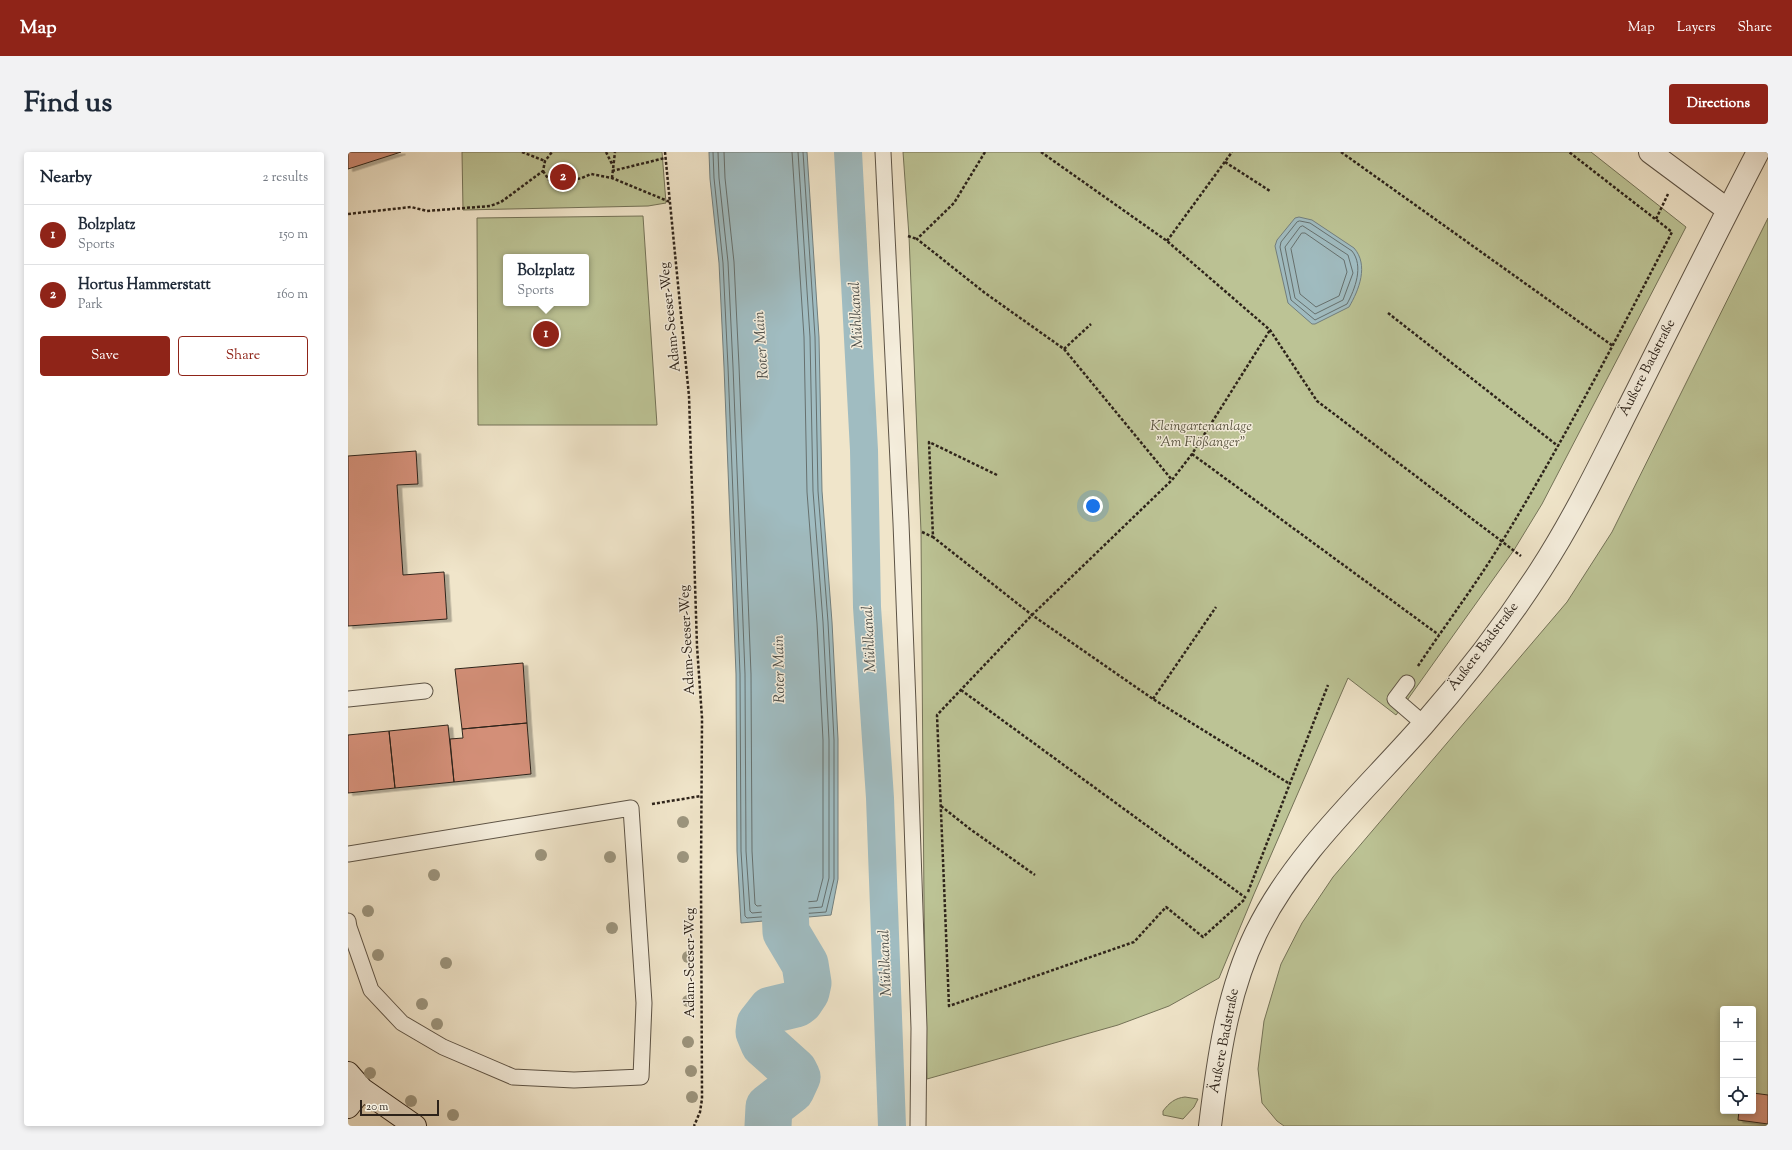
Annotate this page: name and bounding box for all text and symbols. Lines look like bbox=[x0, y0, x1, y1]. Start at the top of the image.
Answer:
text: Map bbox=[20, 15, 57, 42]
text: Map bbox=[1628, 18, 1655, 38]
text: Layers bbox=[1677, 18, 1715, 38]
text: Share bbox=[1737, 18, 1772, 38]
text: Find us bbox=[24, 84, 112, 124]
button: Directions bbox=[1669, 84, 1768, 124]
pin: 2 bbox=[550, 162, 576, 192]
text: Nearby bbox=[40, 166, 92, 190]
text: 2 results bbox=[263, 169, 308, 187]
text: Bolzplatz bbox=[78, 215, 135, 236]
text: 1 bbox=[51, 226, 55, 244]
text: 150 m bbox=[279, 226, 308, 244]
text: Sports bbox=[78, 236, 115, 254]
popup bbox=[503, 254, 589, 306]
text: Bolzplatz bbox=[517, 261, 575, 282]
street label: Adam-Seeser-Weg bbox=[655, 261, 687, 373]
text: Hortus Hammerstatt bbox=[78, 275, 211, 296]
water label: Mühlkanal bbox=[845, 281, 869, 349]
text: Sports bbox=[517, 282, 554, 300]
text: 2 bbox=[50, 286, 56, 304]
text: 160 m bbox=[277, 286, 308, 304]
text: Park bbox=[78, 296, 103, 314]
water label: Roter Main bbox=[749, 310, 775, 380]
street label: Äußere Badstraße bbox=[1614, 316, 1681, 420]
pin: 1 bbox=[533, 319, 559, 349]
button: Save bbox=[40, 336, 170, 376]
button: Share bbox=[178, 336, 308, 376]
park label: Kleingartenanlage "Am Flößanger" bbox=[1150, 417, 1252, 453]
your location bbox=[1083, 496, 1103, 516]
street label: Adam-Seeser-Weg bbox=[675, 584, 701, 696]
street label: Äußere Badstraße bbox=[1443, 598, 1524, 696]
water label: Mühlkanal bbox=[858, 605, 882, 673]
water label: Roter Main bbox=[769, 635, 791, 703]
street label: Adam-Seeser-Weg bbox=[681, 908, 701, 1018]
water label: Mühlkanal bbox=[874, 929, 898, 997]
street label: Äußere Badstraße bbox=[1204, 987, 1245, 1095]
map controls bbox=[1720, 1006, 1756, 1114]
button: + bbox=[1720, 1006, 1756, 1042]
button: − bbox=[1720, 1042, 1756, 1078]
button: locate bbox=[1720, 1078, 1756, 1114]
scale bar bbox=[360, 1098, 439, 1117]
text: 20 m bbox=[366, 1099, 388, 1115]

